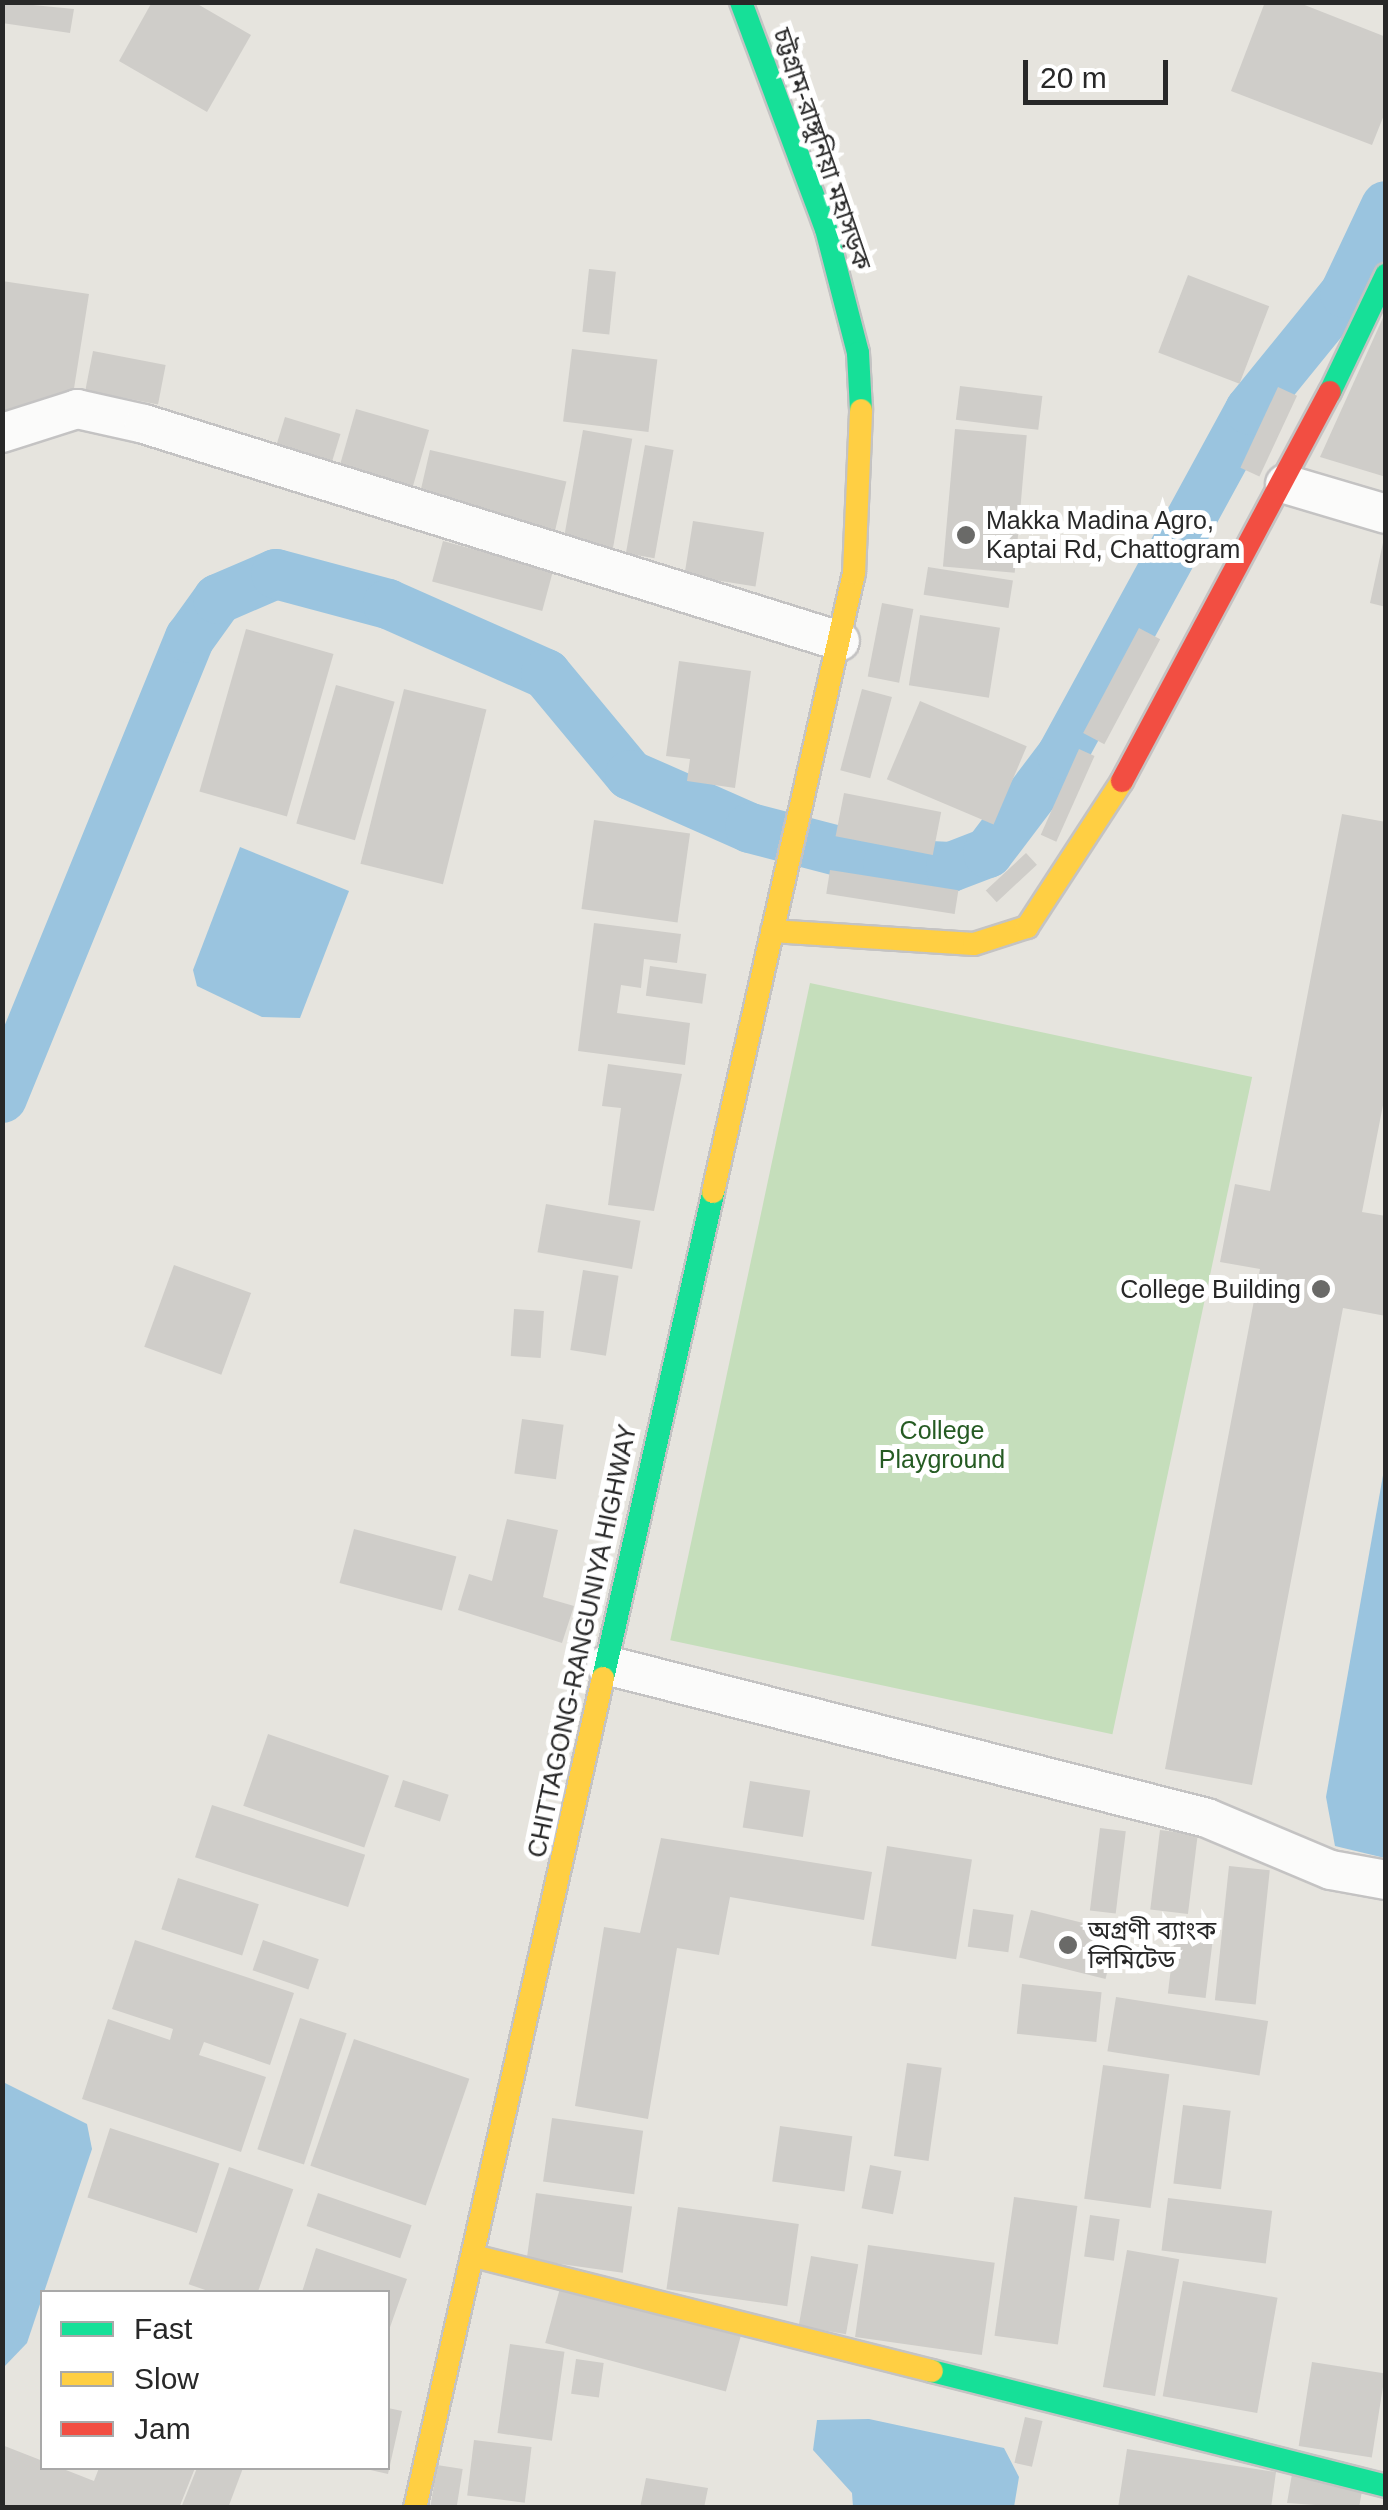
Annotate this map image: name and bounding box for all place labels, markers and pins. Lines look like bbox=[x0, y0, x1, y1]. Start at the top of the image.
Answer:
place label: Makka Madina Agro, Kaptai Rd, Chattogram bbox=[986, 506, 1240, 565]
marker: Makka Madina Agro, Kaptai Rd, Chattogram bbox=[955, 524, 977, 546]
place label: College Building bbox=[1120, 1274, 1301, 1304]
marker: College Building bbox=[1310, 1278, 1332, 1300]
place label: অগ্রণী ব্যাংক লিমিটেড bbox=[1088, 1916, 1216, 1975]
marker: অগ্রণী ব্যাংক লিমিটেড bbox=[1057, 1934, 1079, 1956]

